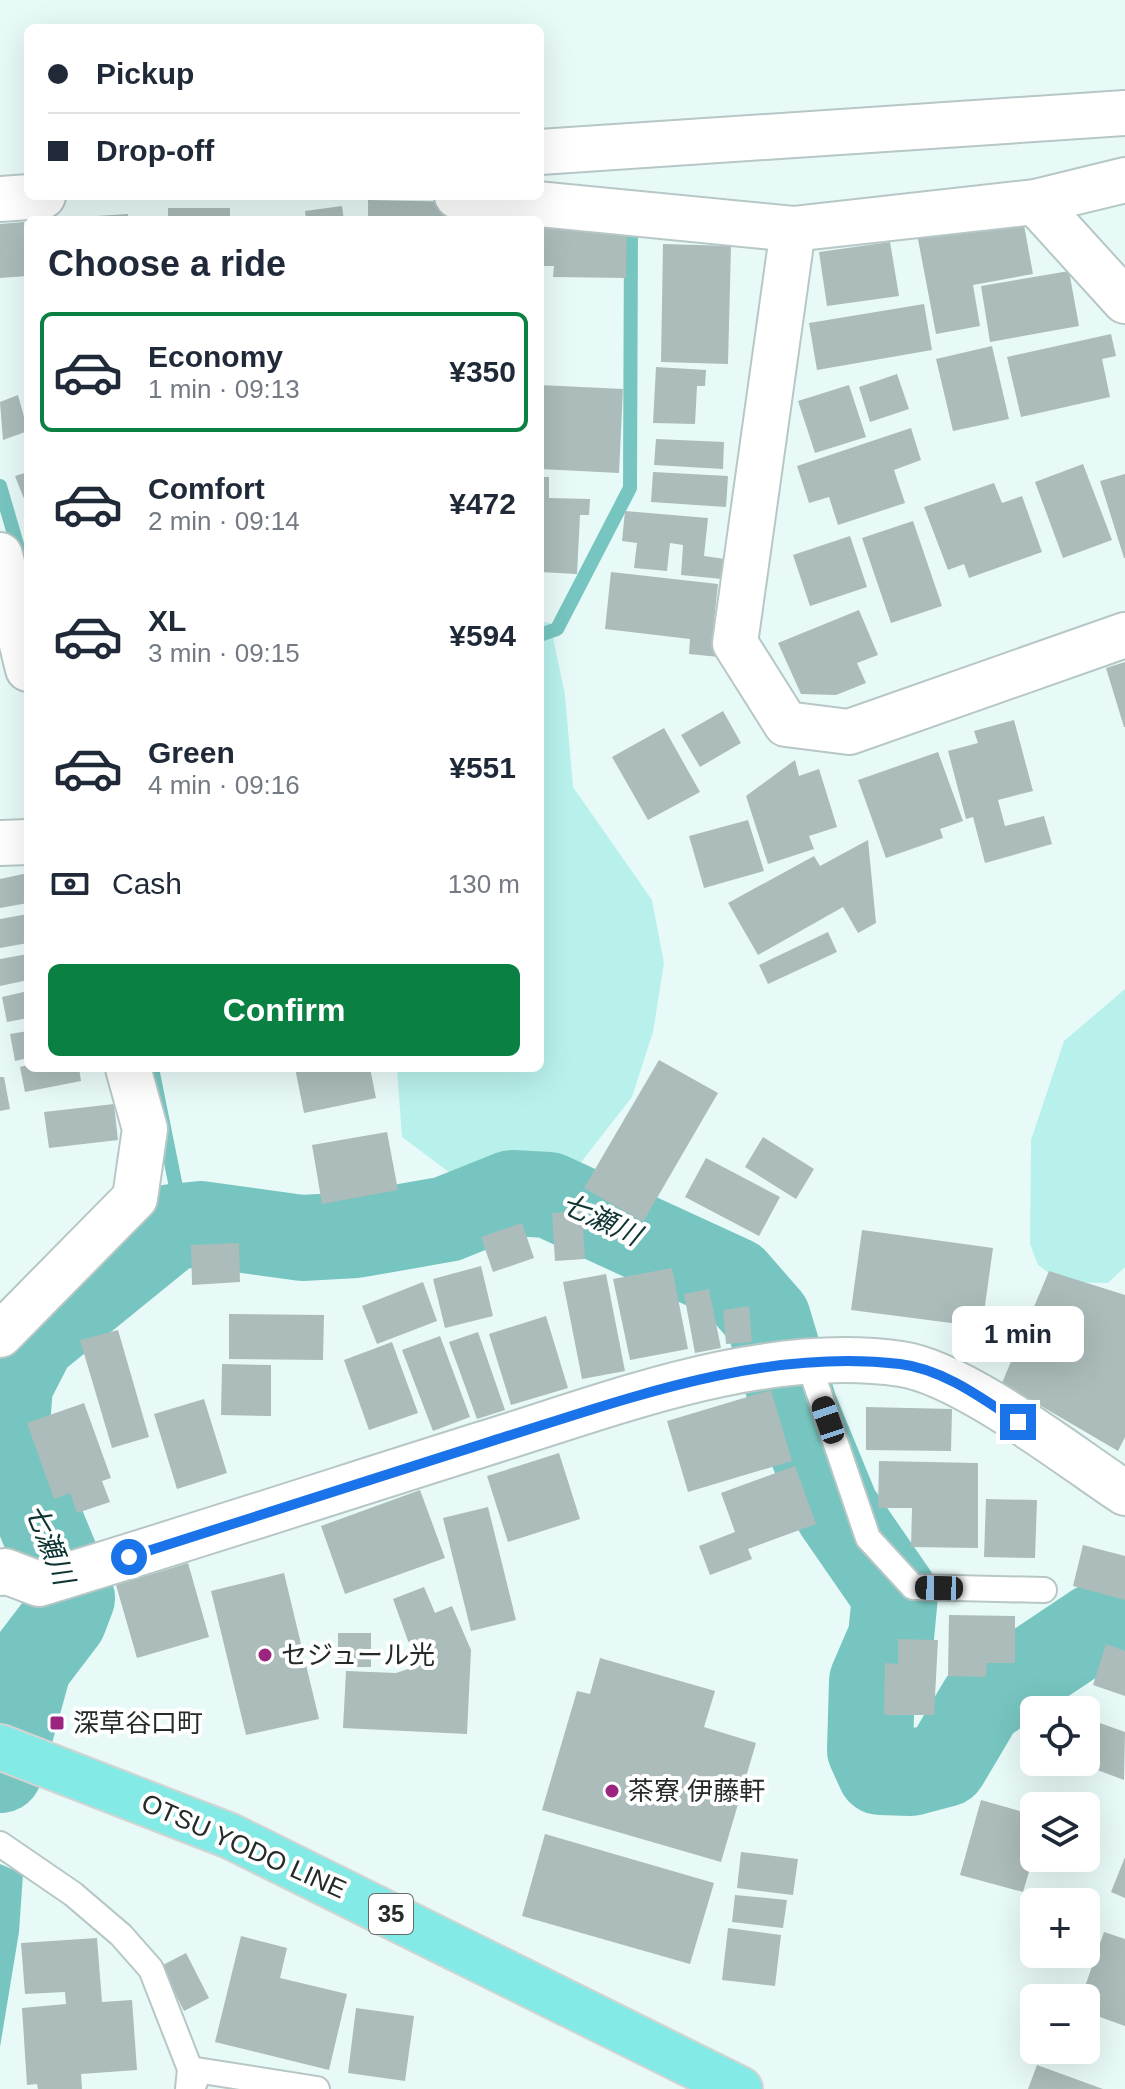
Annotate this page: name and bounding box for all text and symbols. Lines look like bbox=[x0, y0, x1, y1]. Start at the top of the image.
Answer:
text: Pickup bbox=[96, 57, 194, 90]
text: Drop-off bbox=[96, 134, 214, 167]
text: Choose a ride bbox=[48, 243, 286, 284]
icon: car bbox=[52, 336, 124, 408]
text: Economy bbox=[148, 340, 283, 373]
text: ¥350 bbox=[449, 355, 516, 388]
text: 1 min · 09:13 bbox=[148, 374, 300, 404]
icon: car bbox=[52, 468, 124, 540]
text: Comfort bbox=[148, 472, 265, 505]
text: ¥472 bbox=[449, 487, 516, 520]
text: 2 min · 09:14 bbox=[148, 506, 300, 536]
icon: car bbox=[52, 600, 124, 672]
text: XL bbox=[148, 604, 186, 637]
text: ¥594 bbox=[449, 619, 516, 652]
text: 3 min · 09:15 bbox=[148, 638, 300, 668]
icon: car bbox=[52, 732, 124, 804]
text: Green bbox=[148, 736, 235, 769]
text: ¥551 bbox=[449, 751, 516, 784]
text: 4 min · 09:16 bbox=[148, 770, 300, 800]
icon: cash bbox=[48, 862, 92, 906]
text: Cash bbox=[112, 867, 182, 900]
text: 130 m bbox=[448, 869, 520, 899]
button: Confirm bbox=[48, 964, 520, 1056]
water label: 七瀬川 bbox=[556, 1188, 648, 1253]
callout: 1 min bbox=[952, 1306, 1084, 1362]
text: 1 min bbox=[984, 1319, 1052, 1349]
car bbox=[809, 1393, 847, 1447]
route end bbox=[1000, 1404, 1036, 1440]
water label: 七瀬川 bbox=[19, 1499, 81, 1592]
route start bbox=[111, 1539, 147, 1575]
car bbox=[915, 1576, 963, 1600]
place label: セジュール光 bbox=[281, 1640, 435, 1670]
marker: セジュール光 bbox=[256, 1646, 274, 1664]
map controls bbox=[1020, 1696, 1100, 2064]
button: locate bbox=[1020, 1696, 1100, 1776]
place label: 深草谷口町 bbox=[73, 1708, 203, 1738]
marker: 深草谷口町 bbox=[48, 1714, 66, 1732]
place label: 茶寮 伊藤軒 bbox=[628, 1776, 765, 1806]
marker: 茶寮 伊藤軒 bbox=[603, 1782, 621, 1800]
street label: OTSU YODO LINE bbox=[137, 1787, 351, 1905]
button: layers bbox=[1020, 1792, 1100, 1872]
button: + bbox=[1020, 1888, 1100, 1968]
road number: 35 bbox=[369, 1894, 413, 1934]
button: − bbox=[1020, 1984, 1100, 2064]

